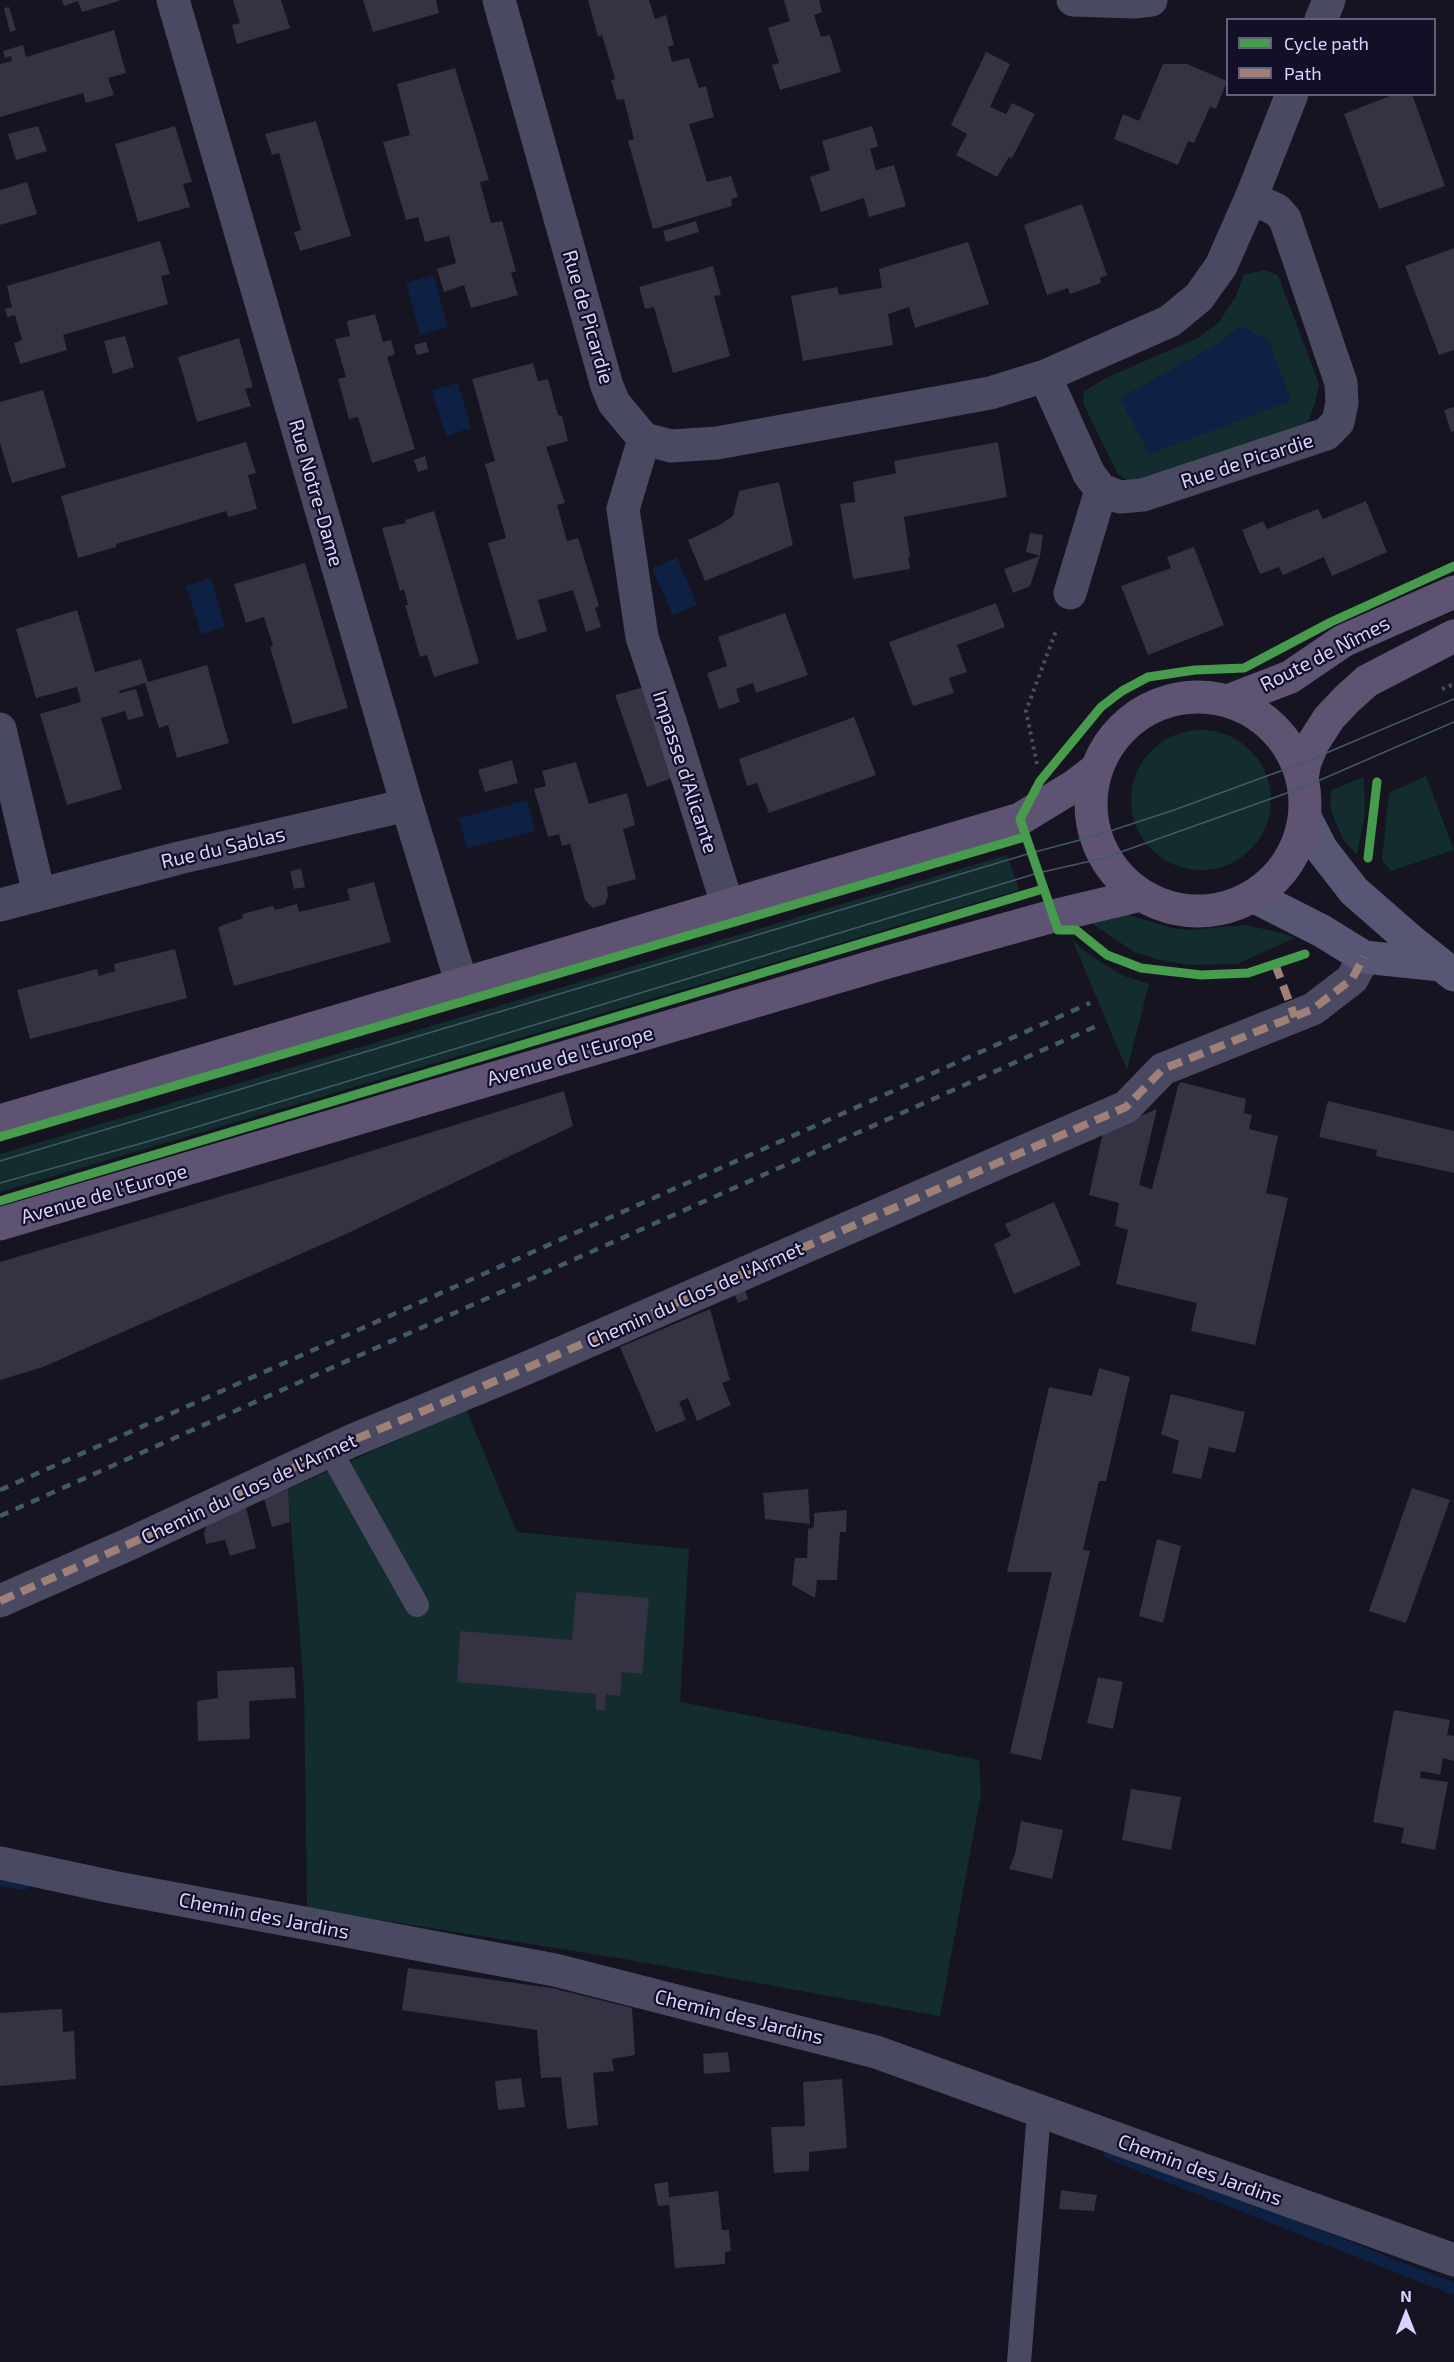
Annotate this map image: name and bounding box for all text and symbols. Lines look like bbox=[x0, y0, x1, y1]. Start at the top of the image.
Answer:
legend bbox=[1226, 18, 1436, 96]
text: Cycle path bbox=[1284, 32, 1369, 54]
text: Path bbox=[1284, 62, 1322, 84]
street label: Rue de Picardie bbox=[557, 247, 619, 387]
street label: Rue Notre-Dame bbox=[284, 417, 348, 569]
street label: Rue de Picardie bbox=[1178, 428, 1316, 494]
street label: Route de Nîmes bbox=[1256, 611, 1394, 697]
street label: Impasse d'Alicante bbox=[647, 688, 723, 856]
street label: Rue du Sablas bbox=[158, 822, 288, 874]
street label: Avenue de l'Europe bbox=[484, 1021, 656, 1091]
street label: Avenue de l'Europe bbox=[18, 1159, 190, 1229]
street label: Chemin du Clos de l'Armet bbox=[583, 1236, 807, 1354]
street label: Chemin du Clos de l'Armet bbox=[137, 1428, 361, 1550]
street label: Chemin des Jardins bbox=[177, 1888, 351, 1944]
street label: Chemin des Jardins bbox=[652, 1984, 826, 2050]
street label: Chemin des Jardins bbox=[1115, 2129, 1285, 2211]
north arrow bbox=[1376, 2284, 1436, 2344]
text: N bbox=[1400, 2286, 1412, 2305]

